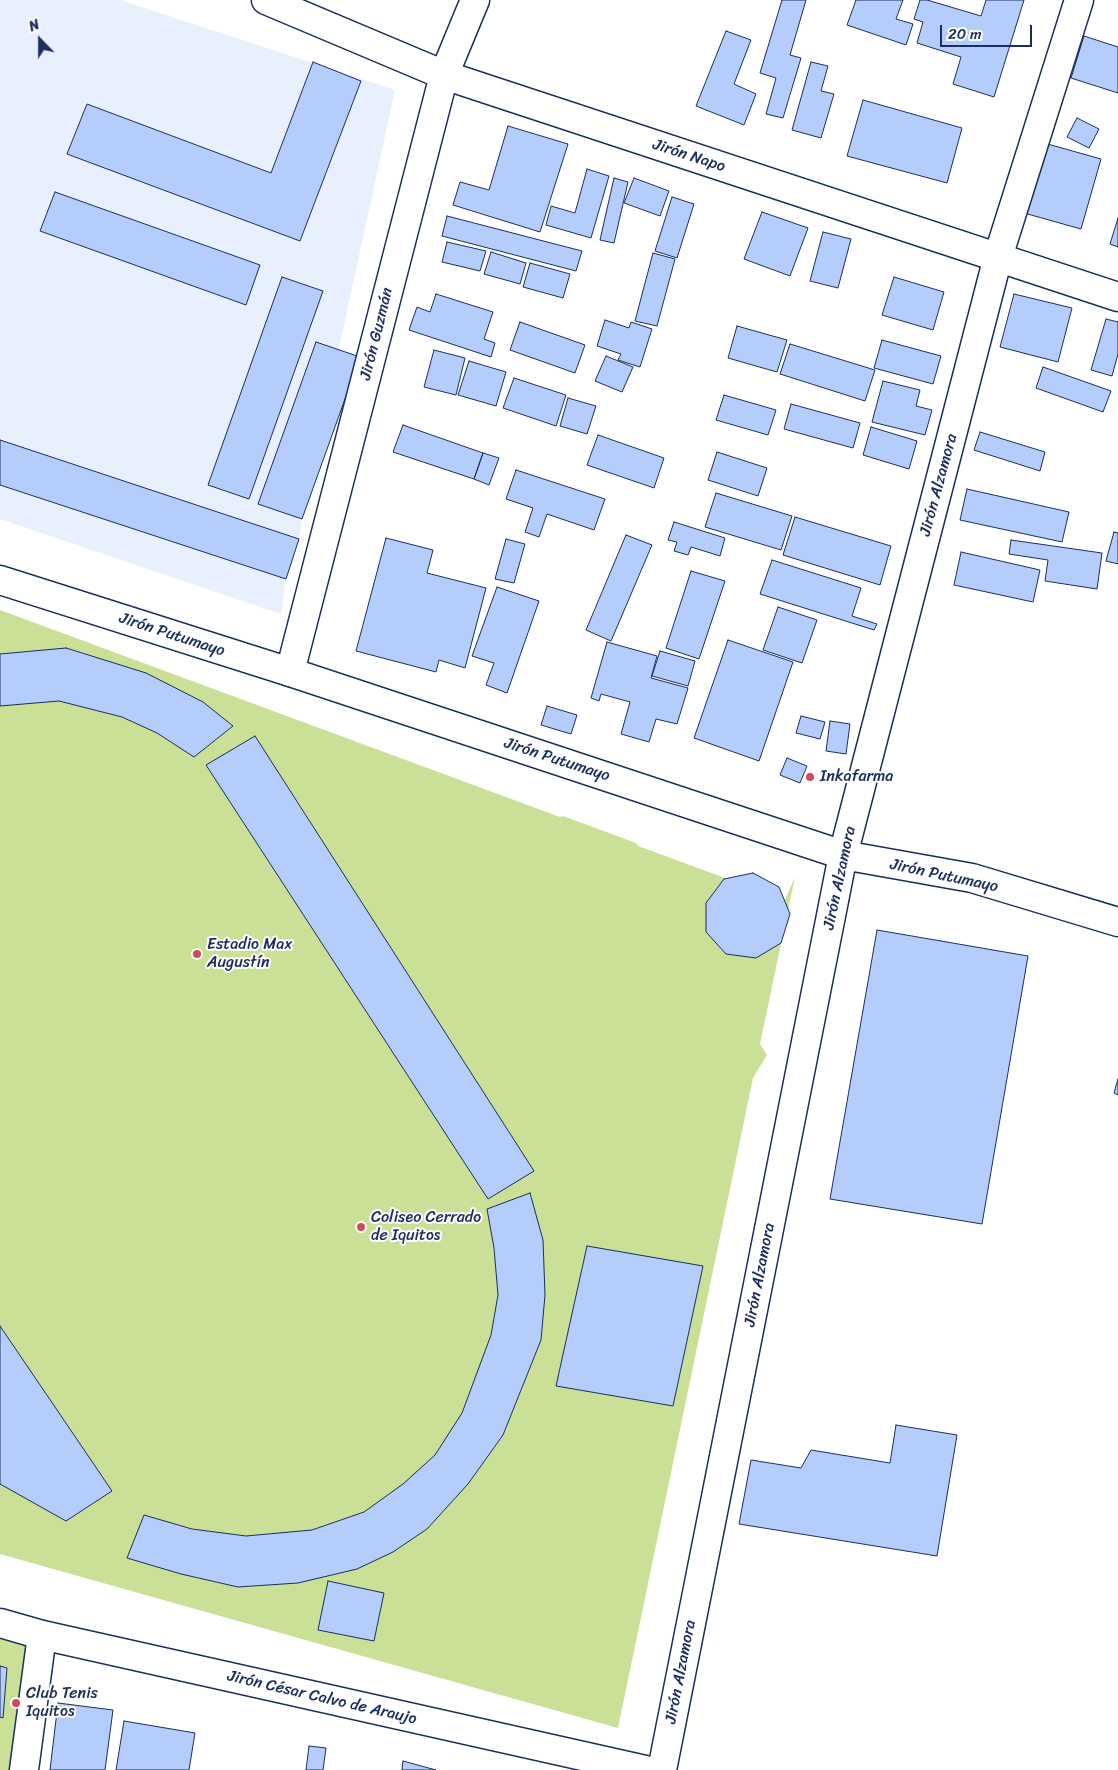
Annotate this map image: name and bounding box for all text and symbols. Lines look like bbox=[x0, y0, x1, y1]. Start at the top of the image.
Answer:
text: N bbox=[25, 12, 43, 39]
north arrow bbox=[15, 15, 65, 65]
scale bar bbox=[943, 15, 1036, 47]
text: 20 m bbox=[948, 21, 982, 47]
street label: Jirón Napo bbox=[650, 135, 728, 177]
street label: Jirón Guzmán bbox=[356, 286, 398, 382]
street label: Jirón Alzamora bbox=[916, 432, 962, 538]
street label: Jirón Putumayo bbox=[117, 609, 227, 661]
street label: Jirón Putumayo bbox=[502, 734, 612, 786]
place label: Inkafarma bbox=[820, 767, 893, 787]
marker: Inkafarma bbox=[804, 771, 816, 783]
street label: Jirón Alzamora bbox=[820, 825, 860, 931]
street label: Jirón Putumayo bbox=[888, 855, 1000, 897]
place label: Estadio Max Augustín bbox=[207, 935, 292, 973]
marker: Estadio Max Augustín bbox=[191, 948, 203, 960]
place label: Coliseo Cerrado de Iquitos bbox=[371, 1208, 481, 1246]
marker: Coliseo Cerrado de Iquitos bbox=[355, 1221, 367, 1233]
street label: Jirón Alzamora bbox=[741, 1222, 779, 1328]
street label: Jirón Alzamora bbox=[662, 1619, 700, 1725]
street label: Jirón César Calvo de Araujo bbox=[226, 1667, 418, 1729]
place label: Club Tenis Iquitos bbox=[26, 1684, 98, 1722]
marker: Club Tenis Iquitos bbox=[10, 1697, 22, 1709]

